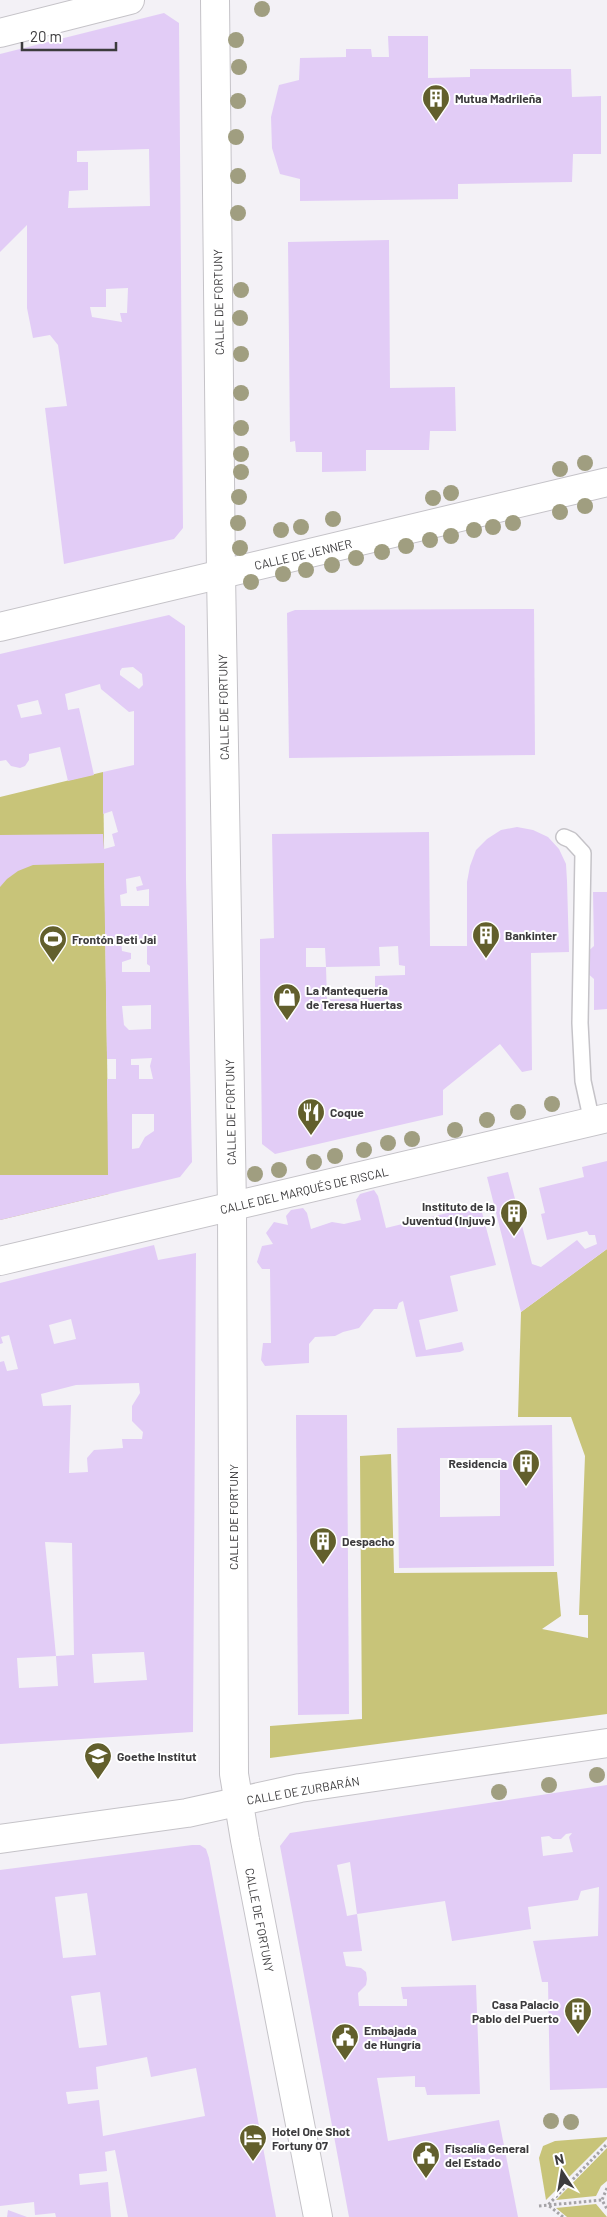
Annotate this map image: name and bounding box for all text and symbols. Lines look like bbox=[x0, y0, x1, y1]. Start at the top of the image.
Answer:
scale bar bbox=[22, 20, 116, 52]
text: 20 m bbox=[30, 27, 62, 45]
building icon: Mutua Madrileña bbox=[421, 83, 451, 122]
place label: Mutua Madrileña bbox=[455, 91, 542, 105]
street label: CALLE DE FORTUNY bbox=[210, 249, 226, 355]
street label: CALLE DE JENNER bbox=[253, 536, 353, 572]
street label: CALLE DE FORTUNY bbox=[215, 654, 231, 760]
building icon: Bankinter bbox=[471, 920, 501, 959]
sports icon: Frontón Beti Jai bbox=[38, 924, 68, 963]
place label: Bankinter bbox=[505, 928, 557, 942]
place label: Frontón Beti Jai bbox=[72, 932, 156, 946]
shop icon: La Mantequería de Teresa Huertas bbox=[272, 982, 302, 1021]
place label: La Mantequería de Teresa Huertas bbox=[306, 983, 402, 1011]
street label: CALLE DE FORTUNY bbox=[222, 1059, 238, 1165]
restaurant icon: Coque bbox=[296, 1097, 326, 1136]
place label: Coque bbox=[330, 1105, 364, 1119]
street label: CALLE DEL MARQUÉS DE RISCAL bbox=[219, 1164, 390, 1216]
building icon: Instituto de la Juventud (Injuve) bbox=[499, 1198, 529, 1237]
place label: Instituto de la Juventud (Injuve) bbox=[402, 1199, 496, 1227]
building icon: Residencia bbox=[511, 1448, 541, 1487]
place label: Residencia bbox=[448, 1456, 507, 1470]
street label: CALLE DE FORTUNY bbox=[226, 1464, 240, 1570]
building icon: Despacho bbox=[308, 1526, 338, 1565]
place label: Despacho bbox=[342, 1534, 395, 1548]
school or university icon: Goethe Institut bbox=[83, 1741, 113, 1780]
place label: Goethe Institut bbox=[117, 1749, 197, 1763]
street label: CALLE DE ZURBARÁN bbox=[245, 1773, 361, 1807]
street label: CALLE DE FORTUNY bbox=[243, 1867, 277, 1974]
building icon: Casa Palacio Pablo del Puerto bbox=[563, 1996, 593, 2035]
place label: Casa Palacio Pablo del Puerto bbox=[472, 1997, 559, 2025]
public building icon: Embajada de Hungría bbox=[330, 2022, 360, 2061]
place label: Embajada de Hungría bbox=[364, 2023, 421, 2051]
hotel icon: Hotel One Shot Fortuny 07 bbox=[238, 2123, 268, 2162]
place label: Hotel One Shot Fortuny 07 bbox=[272, 2124, 351, 2152]
public building icon: Fiscalía General del Estado bbox=[411, 2140, 441, 2179]
place label: Fiscalía General del Estado bbox=[445, 2141, 529, 2169]
north arrow bbox=[537, 2147, 587, 2197]
text: N bbox=[553, 2150, 566, 2168]

